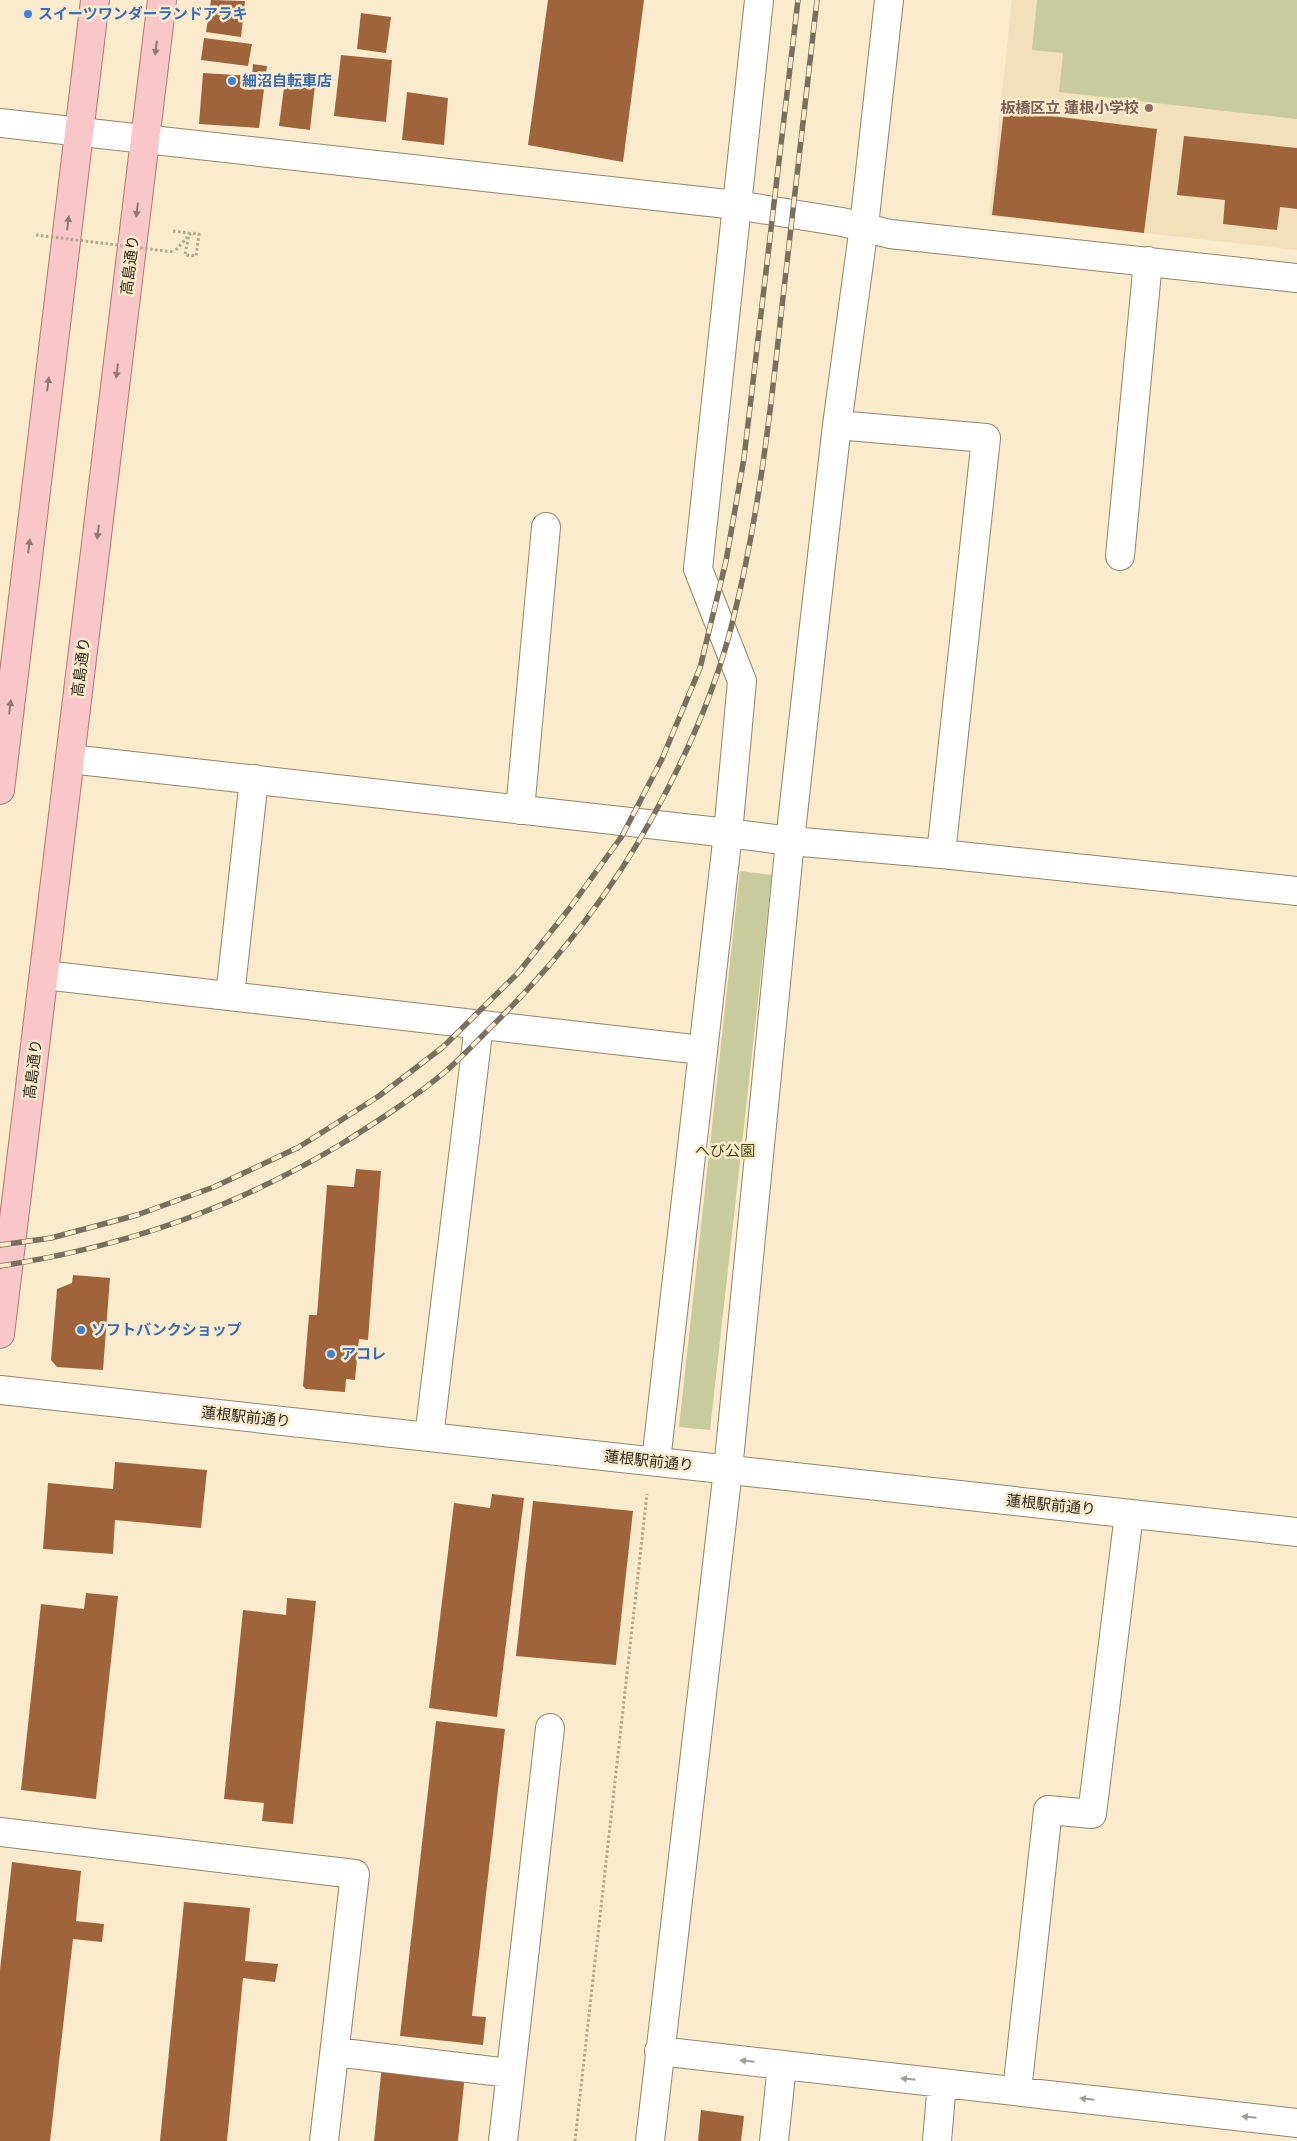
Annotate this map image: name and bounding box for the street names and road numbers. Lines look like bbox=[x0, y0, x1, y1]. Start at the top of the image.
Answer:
street label: 高島通り bbox=[117, 234, 143, 296]
street label: 高島通り bbox=[68, 636, 94, 698]
street label: 高島通り bbox=[20, 1038, 46, 1100]
street label: 蓮根駅前通り bbox=[200, 1403, 292, 1431]
street label: 蓮根駅前通り bbox=[603, 1447, 695, 1475]
street label: 蓮根駅前通り bbox=[1005, 1491, 1097, 1519]

